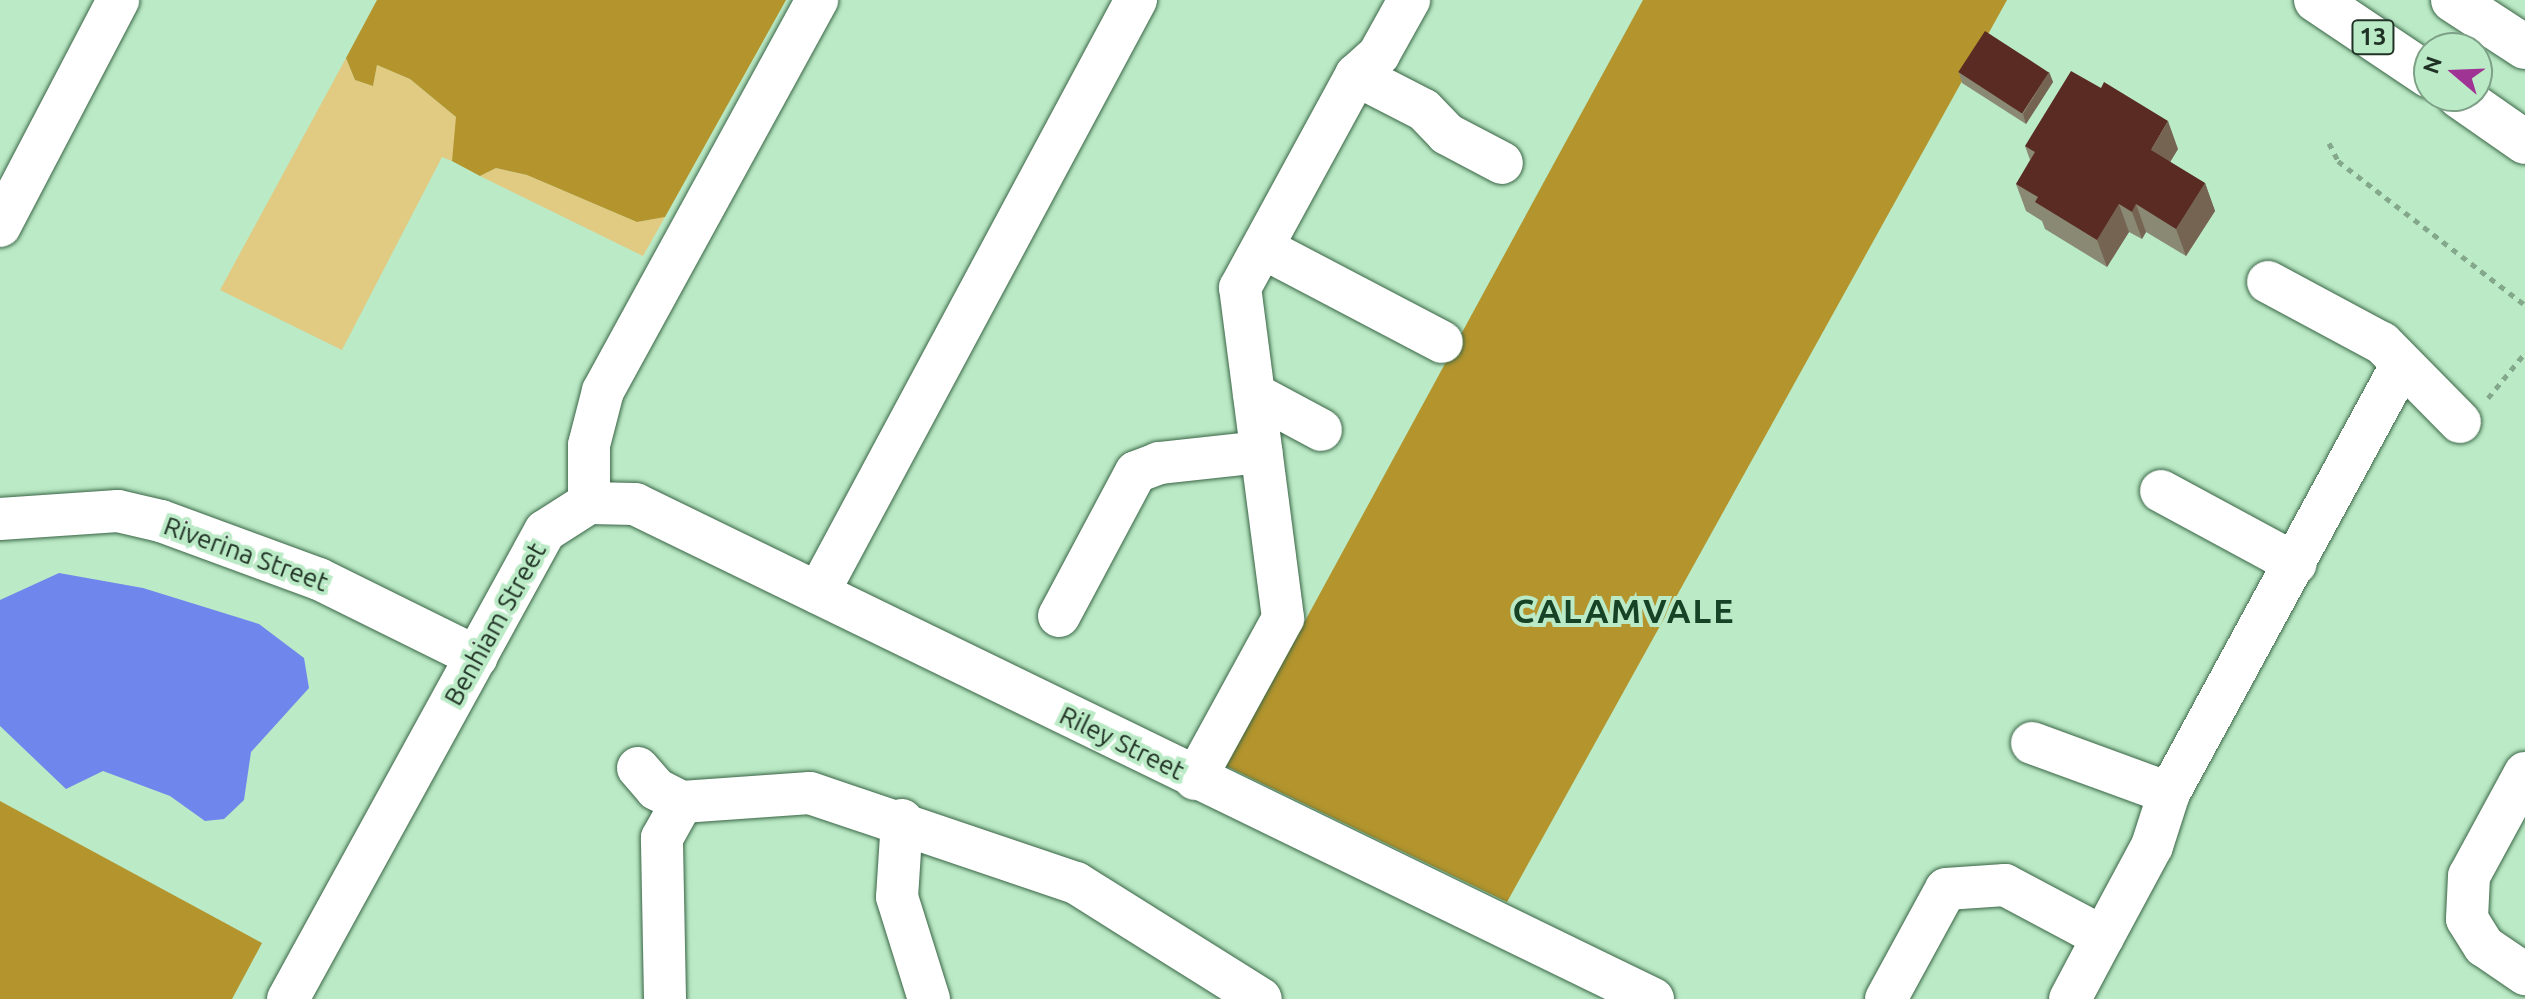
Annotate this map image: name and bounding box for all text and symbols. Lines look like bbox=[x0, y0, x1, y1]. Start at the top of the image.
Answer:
road number: 13 bbox=[2351, 17, 2395, 57]
north arrow bbox=[2413, 32, 2493, 112]
text: N bbox=[2417, 53, 2446, 77]
street label: Riverina Street bbox=[160, 510, 332, 598]
street label: Benhiam Street bbox=[437, 537, 553, 711]
district label: CALAMVALE bbox=[1513, 591, 1735, 631]
street label: Riley Street bbox=[1055, 699, 1189, 787]

